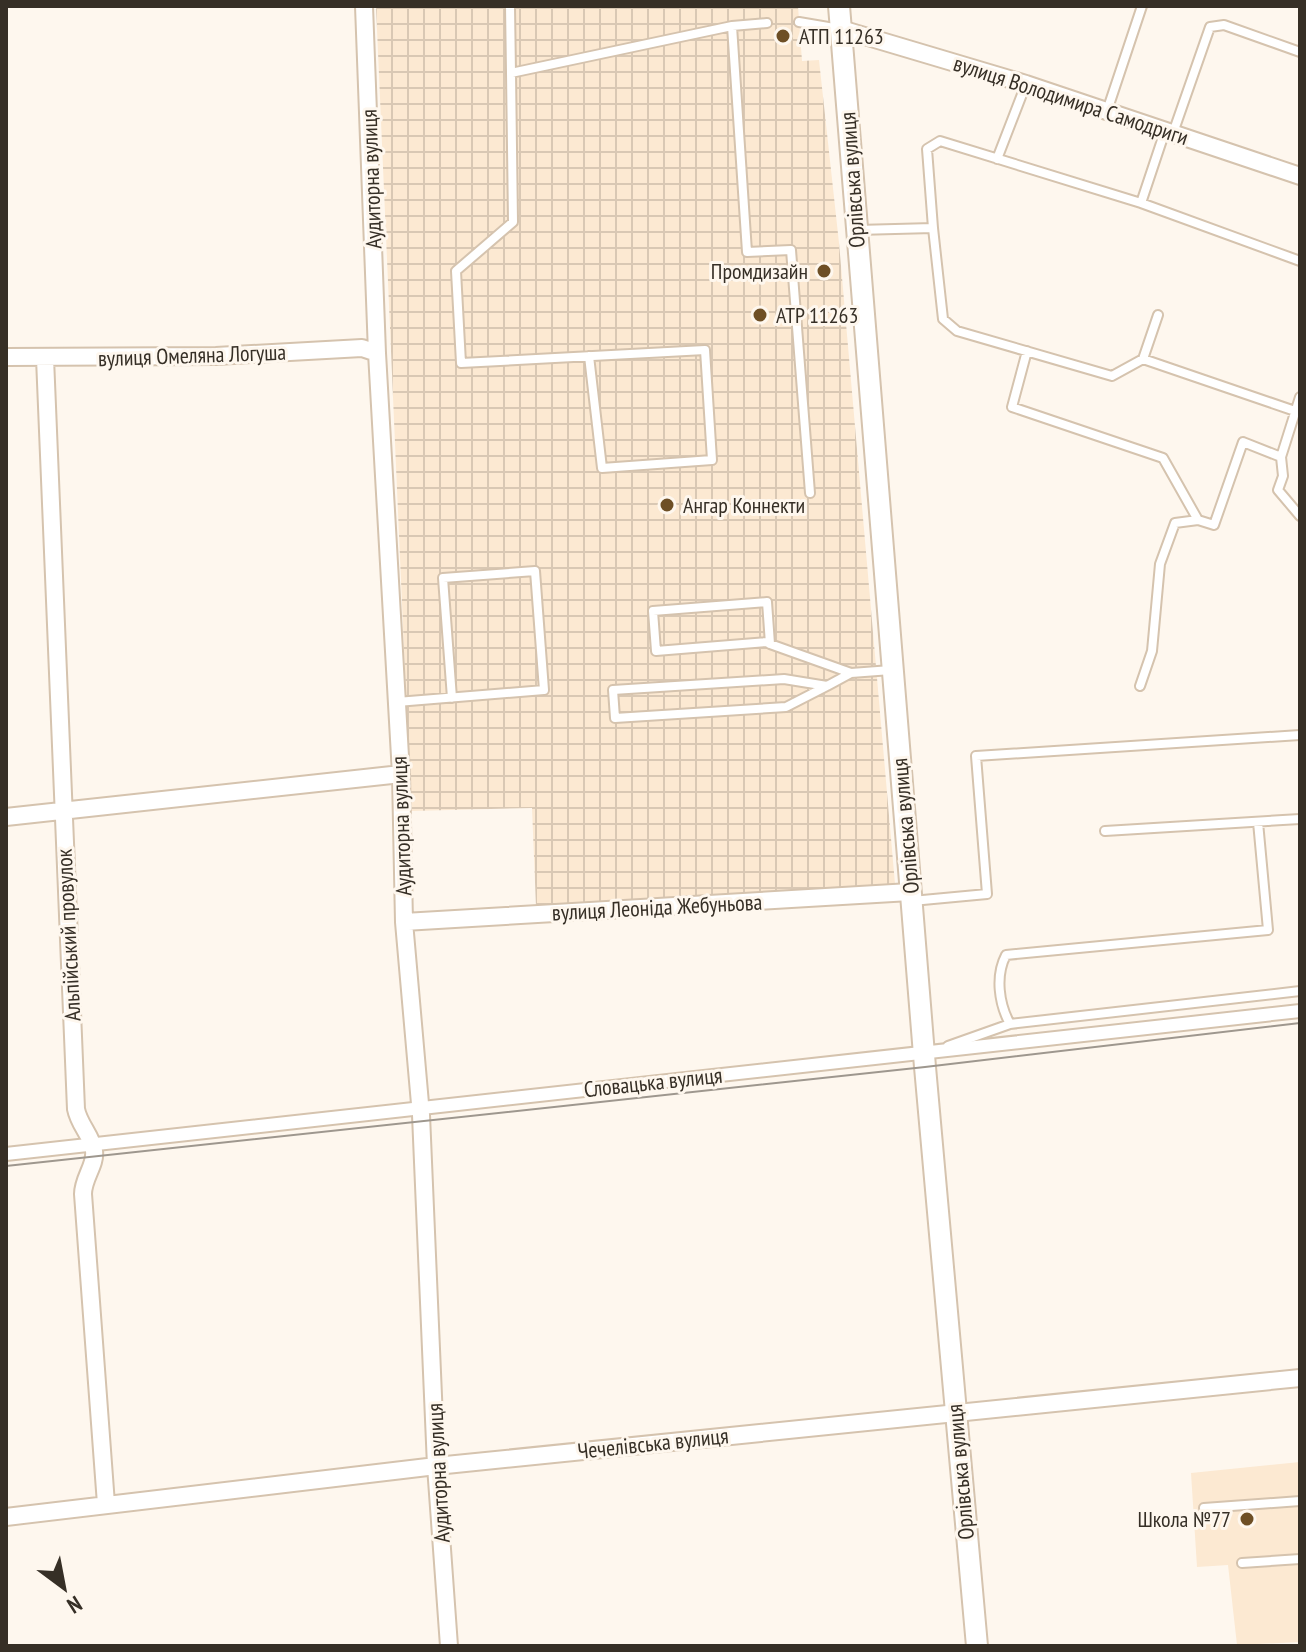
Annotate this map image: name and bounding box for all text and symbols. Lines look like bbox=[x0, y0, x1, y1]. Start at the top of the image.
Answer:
place label: АТП 11263 bbox=[799, 22, 884, 50]
marker: АТП 11263 bbox=[774, 27, 792, 45]
street label: вулиця Володимира Самодриги bbox=[950, 49, 1192, 151]
street label: Аудиторна вулиця bbox=[355, 109, 387, 249]
street label: Орлівська вулиця bbox=[833, 111, 871, 249]
place label: Промдизайн bbox=[711, 257, 808, 285]
marker: Промдизайн bbox=[815, 262, 833, 280]
place label: ATP 11263 bbox=[776, 301, 858, 329]
marker: ATP 11263 bbox=[751, 306, 769, 324]
street label: вулиця Омеляна Логуша bbox=[97, 338, 287, 372]
place label: Ангар Коннекти bbox=[683, 491, 805, 519]
marker: Ангар Коннекти bbox=[658, 496, 676, 514]
street label: Аудиторна вулиця bbox=[385, 756, 417, 896]
street label: Орлівська вулиця bbox=[885, 757, 925, 895]
street label: Альпійський провулок bbox=[49, 848, 86, 1022]
street label: вулиця Леоніда Жебуньова bbox=[551, 888, 763, 926]
street label: Словацька вулиця bbox=[582, 1061, 724, 1103]
street label: Аудиторна вулиця bbox=[420, 1403, 456, 1543]
street label: Орлівська вулиця bbox=[940, 1403, 980, 1541]
street label: Чечелівська вулиця bbox=[576, 1421, 730, 1465]
place label: Школа №77 bbox=[1137, 1505, 1231, 1533]
marker: Школа №77 bbox=[1238, 1510, 1256, 1528]
north arrow bbox=[24, 1548, 104, 1628]
text: N bbox=[62, 1590, 87, 1620]

